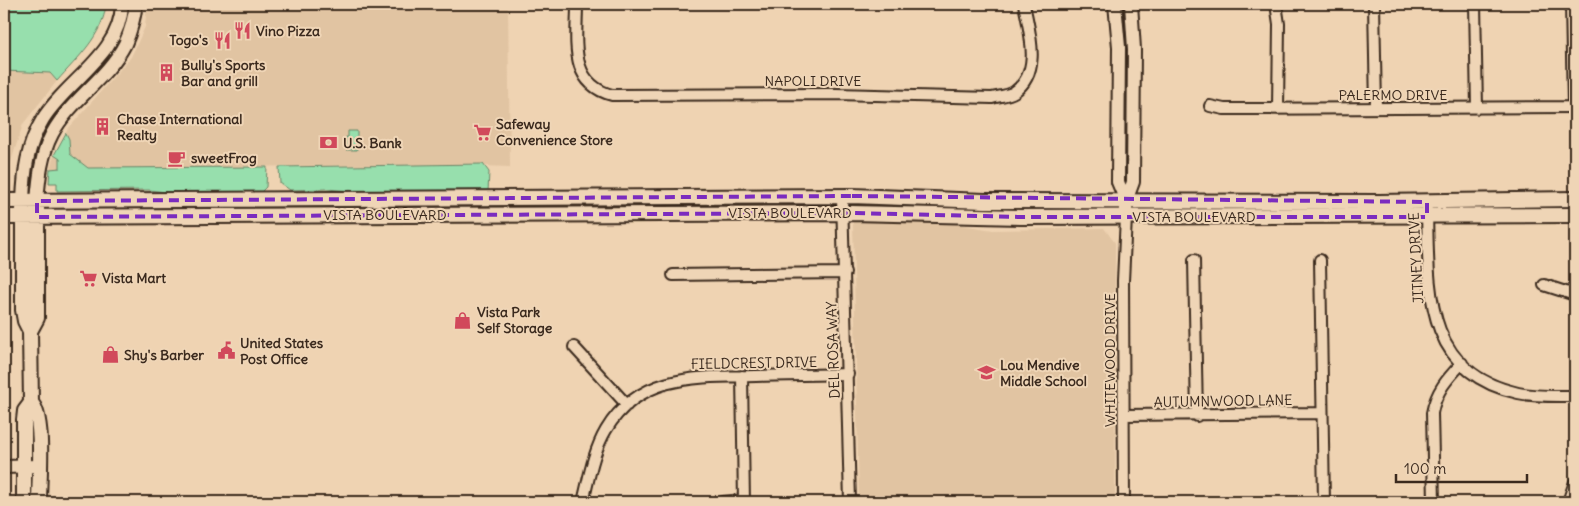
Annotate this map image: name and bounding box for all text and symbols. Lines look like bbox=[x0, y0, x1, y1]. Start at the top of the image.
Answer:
restaurant icon: Vino Pizza bbox=[232, 21, 252, 41]
place label: Vino Pizza bbox=[256, 22, 320, 40]
restaurant icon: Togo's bbox=[212, 30, 232, 50]
place label: Togo's bbox=[169, 31, 209, 49]
place label: Bully's Sports Bar and grill bbox=[181, 56, 266, 90]
building icon: Bully's Sports Bar and grill bbox=[157, 63, 177, 83]
street label: NAPOLI DRIVE bbox=[765, 72, 861, 90]
street label: PALERMO DRIVE bbox=[1338, 86, 1448, 104]
place label: Chase International Realty bbox=[117, 110, 242, 144]
place label: Safeway Convenience Store bbox=[496, 115, 613, 149]
building icon: Chase International Realty bbox=[93, 117, 113, 137]
supermarket icon: Safeway Convenience Store bbox=[472, 122, 492, 142]
bank icon: U.S. Bank bbox=[319, 133, 339, 153]
place label: U.S. Bank bbox=[343, 134, 402, 152]
cafe icon: sweetFrog bbox=[167, 148, 187, 168]
place label: sweetFrog bbox=[191, 149, 257, 167]
street label: VISTA BOULEVARD bbox=[728, 204, 852, 222]
street label: VISTA BOULEVARD bbox=[323, 206, 447, 224]
street label: VISTA BOULEVARD bbox=[1132, 208, 1256, 226]
street label: JITNEY DRIVE bbox=[1405, 212, 1427, 304]
supermarket icon: Vista Mart bbox=[78, 268, 98, 288]
place label: Vista Mart bbox=[102, 269, 166, 287]
street label: WHITEWOOD DRIVE bbox=[1101, 293, 1119, 427]
street label: DEL ROSA WAY bbox=[822, 301, 844, 399]
place label: Vista Park Self Storage bbox=[477, 303, 553, 337]
shop icon: Vista Park Self Storage bbox=[453, 310, 473, 330]
place label: United States Post Office bbox=[240, 334, 324, 368]
public building icon: United States Post Office bbox=[216, 341, 236, 361]
shop icon: Shy's Barber bbox=[100, 345, 120, 365]
place label: Shy's Barber bbox=[124, 346, 204, 364]
street label: FIELDCREST DRIVE bbox=[691, 353, 817, 373]
place label: Lou Mendive Middle School bbox=[1000, 356, 1087, 390]
school or university icon: Lou Mendive Middle School bbox=[976, 363, 996, 383]
street label: AUTUMNWOOD LANE bbox=[1154, 391, 1292, 411]
scale bar bbox=[1396, 451, 1528, 483]
text: 100 m bbox=[1404, 459, 1446, 478]

